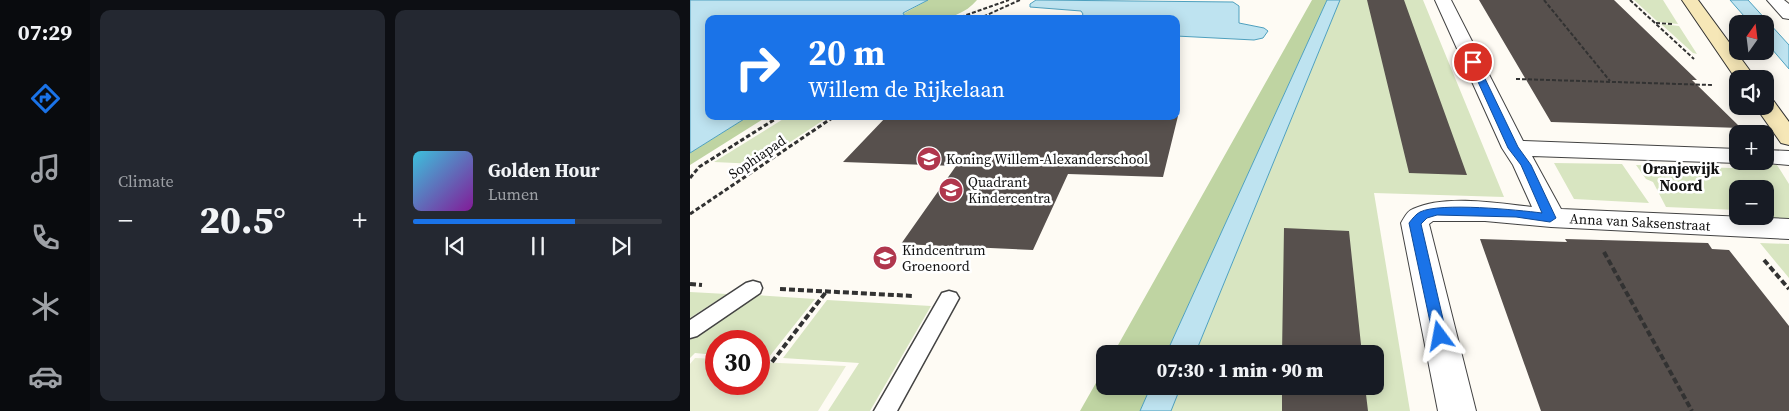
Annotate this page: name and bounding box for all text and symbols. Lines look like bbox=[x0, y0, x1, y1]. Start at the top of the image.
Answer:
north arrow bbox=[1729, 15, 1774, 60]
map controls bbox=[1729, 15, 1774, 225]
text: 07:29 bbox=[18, 17, 72, 47]
text: 20 m bbox=[808, 29, 885, 77]
icon: right bbox=[725, 35, 790, 100]
pin bbox=[1452, 41, 1494, 83]
icon: arrive bbox=[1459, 48, 1487, 76]
button: sound bbox=[1729, 70, 1774, 115]
text: Willem de Rijkelaan bbox=[808, 74, 1005, 104]
icon: directions bbox=[28, 81, 63, 116]
button: + bbox=[1729, 125, 1774, 170]
street label: Sophiapad bbox=[724, 130, 790, 184]
school or university icon: Koning Willem-Alexanderschool bbox=[916, 146, 942, 172]
place label: Koning Willem-Alexanderschool bbox=[946, 149, 1148, 169]
icon: music bbox=[28, 151, 63, 186]
text: Golden Hour bbox=[488, 157, 600, 183]
district label: Oranjewijk Noord bbox=[1643, 158, 1719, 196]
text: Climate bbox=[118, 170, 174, 192]
place label: Quadrant Kindercentra bbox=[968, 172, 1052, 208]
school or university icon: Quadrant Kindercentra bbox=[938, 177, 964, 203]
button: − bbox=[1729, 180, 1774, 225]
text: Lumen bbox=[488, 183, 539, 205]
text: 20.5° bbox=[199, 194, 286, 246]
text: − bbox=[118, 201, 133, 239]
text: + bbox=[352, 201, 367, 239]
street label: Anna van Saksenstraat bbox=[1569, 208, 1711, 236]
icon: phone bbox=[28, 220, 63, 255]
icon: previous bbox=[441, 232, 469, 260]
icon: pause bbox=[524, 232, 552, 260]
icon: next bbox=[607, 232, 635, 260]
place label: Kindcentrum Groenoord bbox=[902, 240, 986, 276]
school or university icon: Kindcentrum Groenoord bbox=[872, 245, 898, 271]
icon: climate bbox=[28, 289, 63, 324]
position arrow bbox=[1413, 309, 1465, 361]
speed limit sign: 30 bbox=[705, 330, 770, 395]
text: 07:30 · 1 min · 90 m bbox=[1157, 357, 1323, 383]
icon: car bbox=[28, 359, 63, 394]

